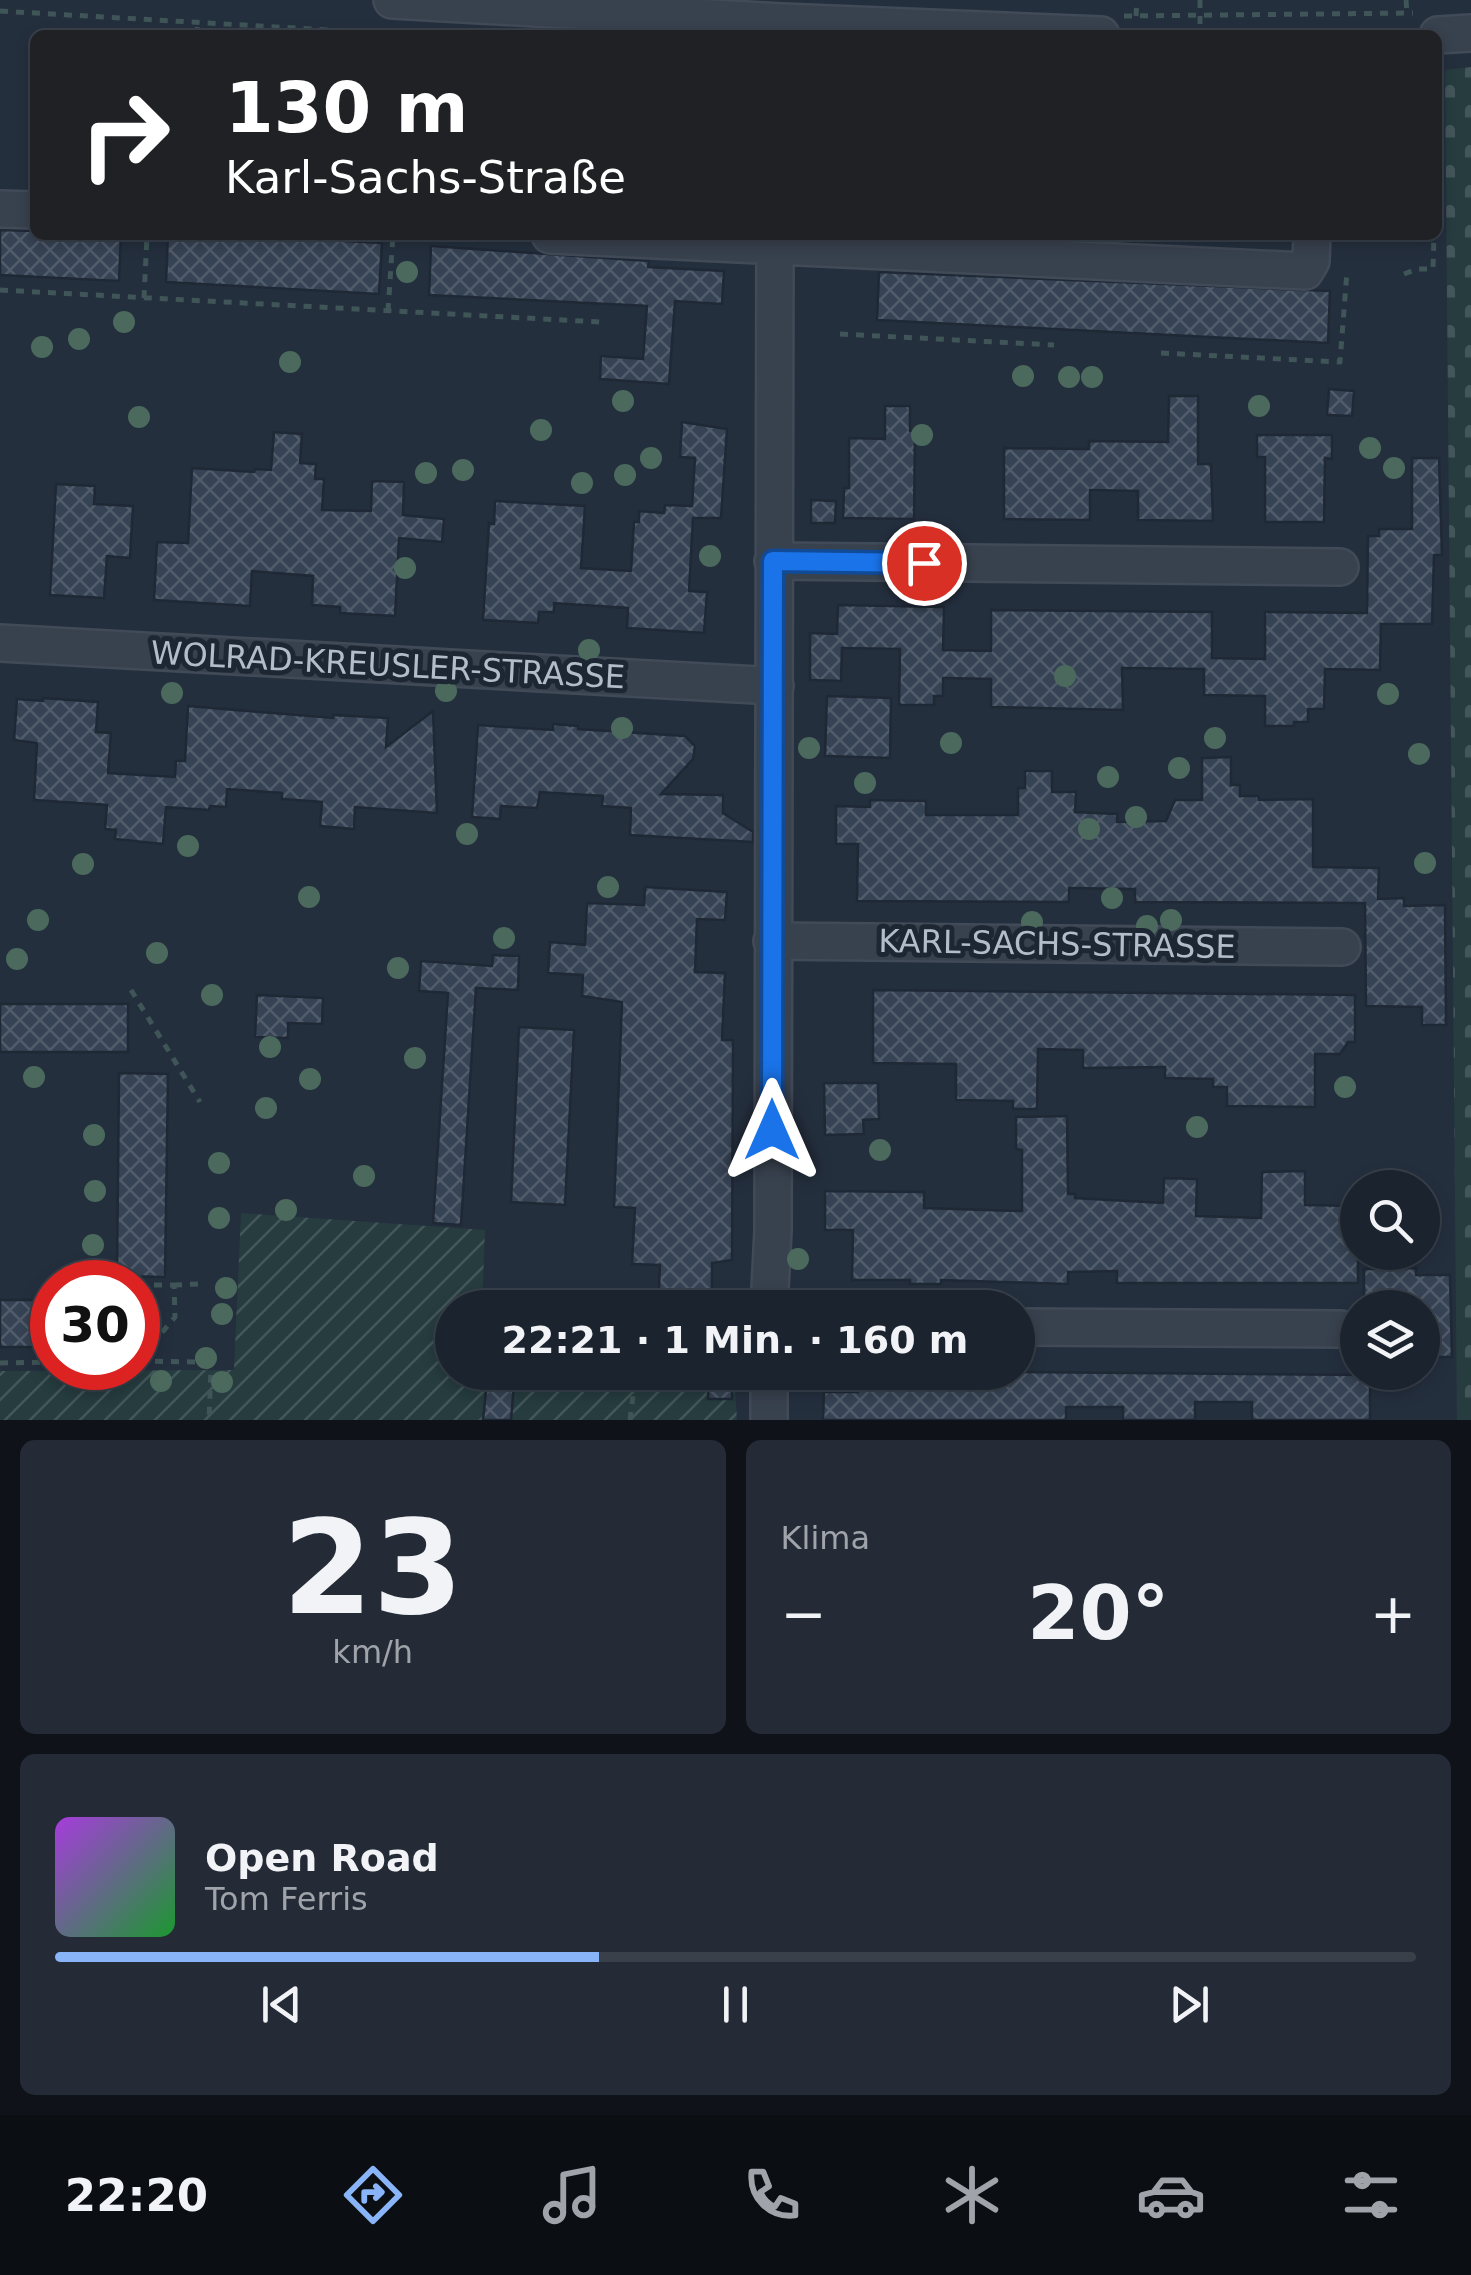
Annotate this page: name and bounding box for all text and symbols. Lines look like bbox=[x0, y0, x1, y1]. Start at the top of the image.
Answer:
text: 130 m bbox=[225, 67, 468, 149]
icon: right bbox=[60, 70, 190, 200]
text: Karl-Sachs-Straße bbox=[225, 151, 626, 204]
pin bbox=[882, 521, 967, 606]
icon: arrive bbox=[897, 536, 952, 591]
street label: WOLRAD-KREUSLER-STRASSE bbox=[150, 634, 626, 696]
street label: KARL-SACHS-STRASSE bbox=[878, 922, 1236, 966]
position arrow bbox=[720, 1078, 824, 1182]
map controls bbox=[1340, 1170, 1440, 1390]
button: search bbox=[1340, 1170, 1440, 1270]
speed limit sign: 30 bbox=[30, 1260, 160, 1390]
button: layers bbox=[1340, 1290, 1440, 1390]
text: 22:21 · 1 Min. · 160 m bbox=[502, 1318, 968, 1362]
text: 23 bbox=[282, 1492, 463, 1644]
text: Klima bbox=[781, 1519, 870, 1557]
text: 20° bbox=[1027, 1569, 1169, 1657]
text: − bbox=[781, 1582, 827, 1646]
text: + bbox=[1370, 1582, 1416, 1646]
text: km/h bbox=[332, 1633, 413, 1671]
text: Open Road bbox=[205, 1836, 439, 1880]
text: Tom Ferris bbox=[205, 1880, 368, 1918]
icon: previous bbox=[254, 1977, 309, 2032]
icon: pause bbox=[708, 1977, 763, 2032]
icon: next bbox=[1162, 1977, 1217, 2032]
icon: directions bbox=[338, 2160, 408, 2230]
icon: music bbox=[537, 2160, 607, 2230]
icon: phone bbox=[737, 2160, 807, 2230]
icon: climate bbox=[937, 2160, 1007, 2230]
icon: car bbox=[1136, 2160, 1206, 2230]
icon: filters bbox=[1336, 2160, 1406, 2230]
text: 22:20 bbox=[65, 2169, 208, 2222]

